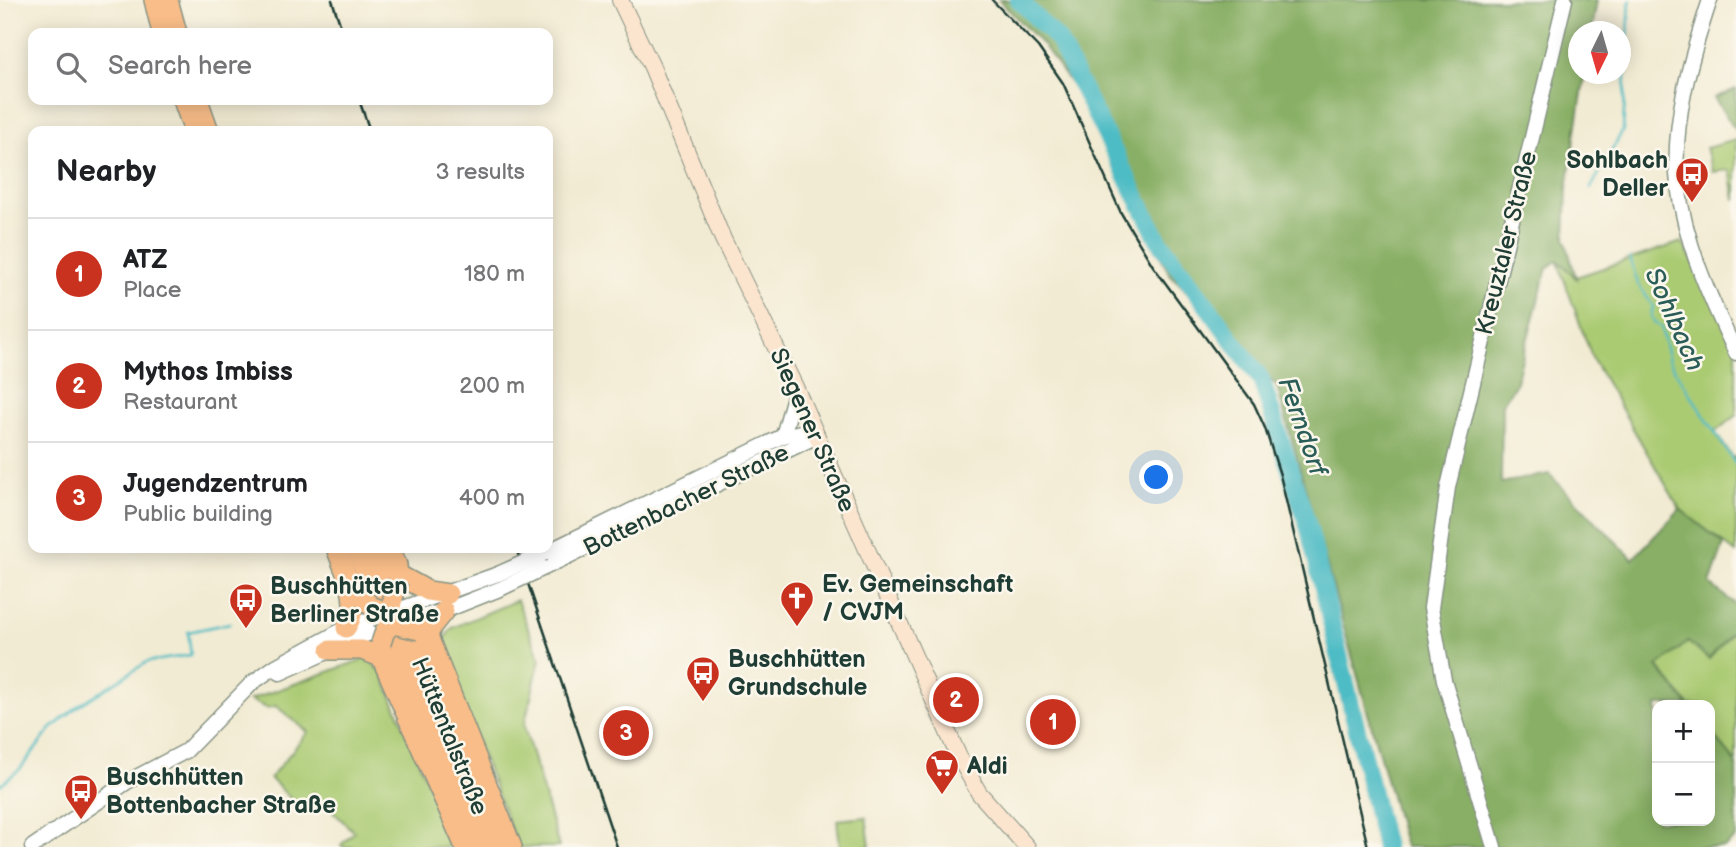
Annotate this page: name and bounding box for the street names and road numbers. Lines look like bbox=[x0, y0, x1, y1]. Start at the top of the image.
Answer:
street label: Kreuztaler Straße bbox=[1470, 148, 1543, 338]
street label: Siegener Straße bbox=[763, 344, 862, 517]
street label: Bottenbacher Straße bbox=[579, 438, 794, 563]
street label: Hüttentalstraße bbox=[405, 653, 494, 819]

